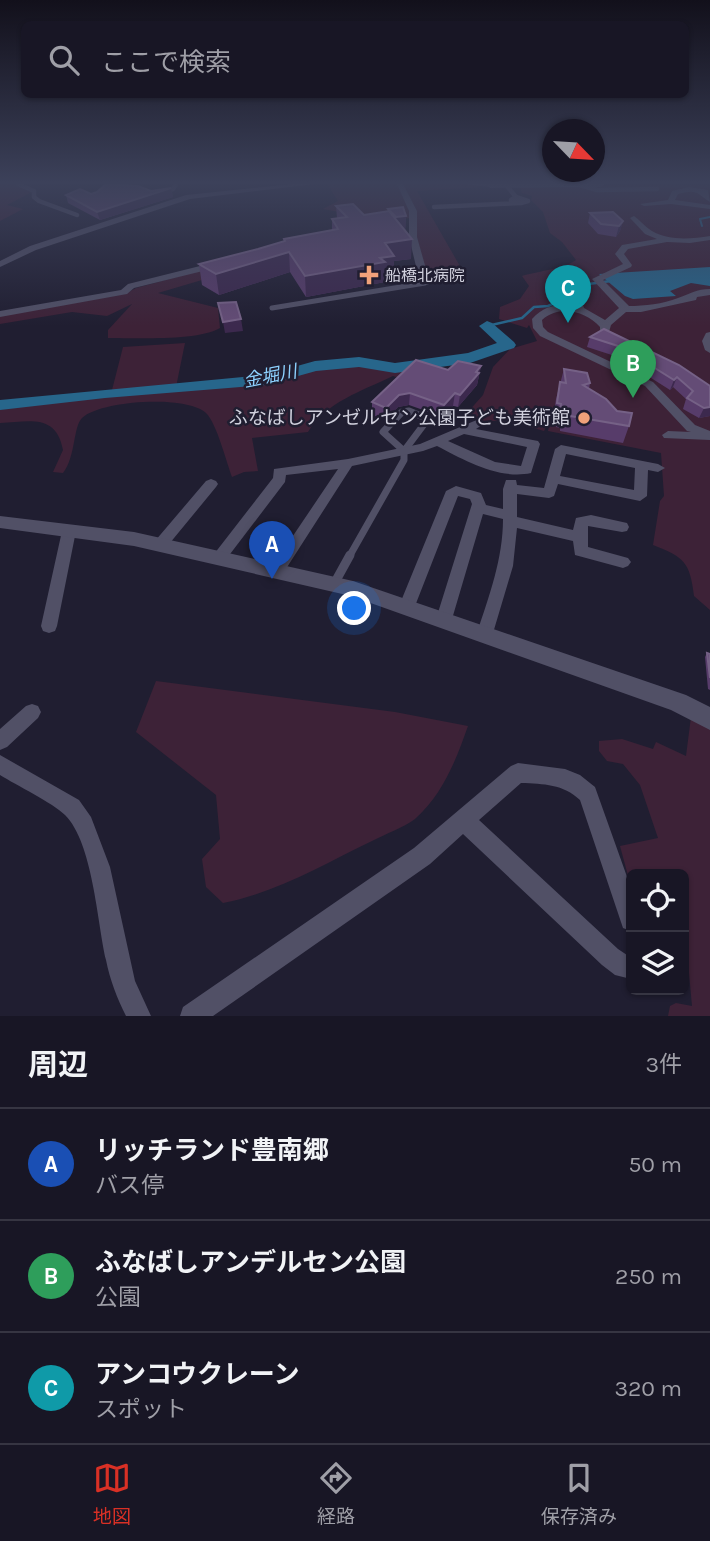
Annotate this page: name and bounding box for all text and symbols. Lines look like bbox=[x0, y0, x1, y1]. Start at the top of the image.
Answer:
search box bbox=[21, 21, 689, 98]
icon: search bbox=[45, 41, 83, 79]
text: ここで検索 bbox=[101, 47, 231, 78]
north arrow bbox=[542, 119, 605, 182]
marker: 船橋北病院 bbox=[359, 265, 379, 285]
pin: C bbox=[545, 265, 591, 323]
place label: 船橋北病院 bbox=[385, 266, 465, 285]
pin: B bbox=[610, 340, 656, 398]
water label: 金堀川 bbox=[241, 360, 301, 392]
place label: ふなばしアンゼルセン公園子ども美術館 bbox=[229, 407, 570, 429]
marker: ふなばしアンゼルセン公園子ども美術館 bbox=[576, 410, 592, 426]
pin: A bbox=[249, 521, 295, 579]
your location bbox=[337, 591, 371, 625]
map controls bbox=[626, 869, 689, 995]
button: locate bbox=[626, 869, 689, 932]
button: layers bbox=[626, 932, 689, 995]
text: 周辺 bbox=[28, 1047, 88, 1083]
text: 3件 bbox=[645, 1051, 682, 1078]
text: リッチランド豊南郷 bbox=[95, 1135, 329, 1166]
text: A bbox=[44, 1151, 58, 1178]
text: 50 m bbox=[628, 1151, 682, 1178]
text: バス停 bbox=[95, 1172, 164, 1199]
text: ふなばしアンデルセン公園 bbox=[95, 1247, 406, 1278]
text: B bbox=[44, 1263, 58, 1290]
text: 250 m bbox=[615, 1263, 682, 1290]
text: 公園 bbox=[95, 1284, 141, 1311]
text: アンコウクレーン bbox=[95, 1359, 300, 1390]
text: C bbox=[44, 1375, 58, 1402]
text: 320 m bbox=[614, 1375, 682, 1402]
text: スポット bbox=[95, 1396, 187, 1423]
tab: 地図 bbox=[93, 1459, 131, 1528]
tab: 経路 bbox=[317, 1459, 355, 1528]
tab: 保存済み bbox=[541, 1459, 617, 1528]

